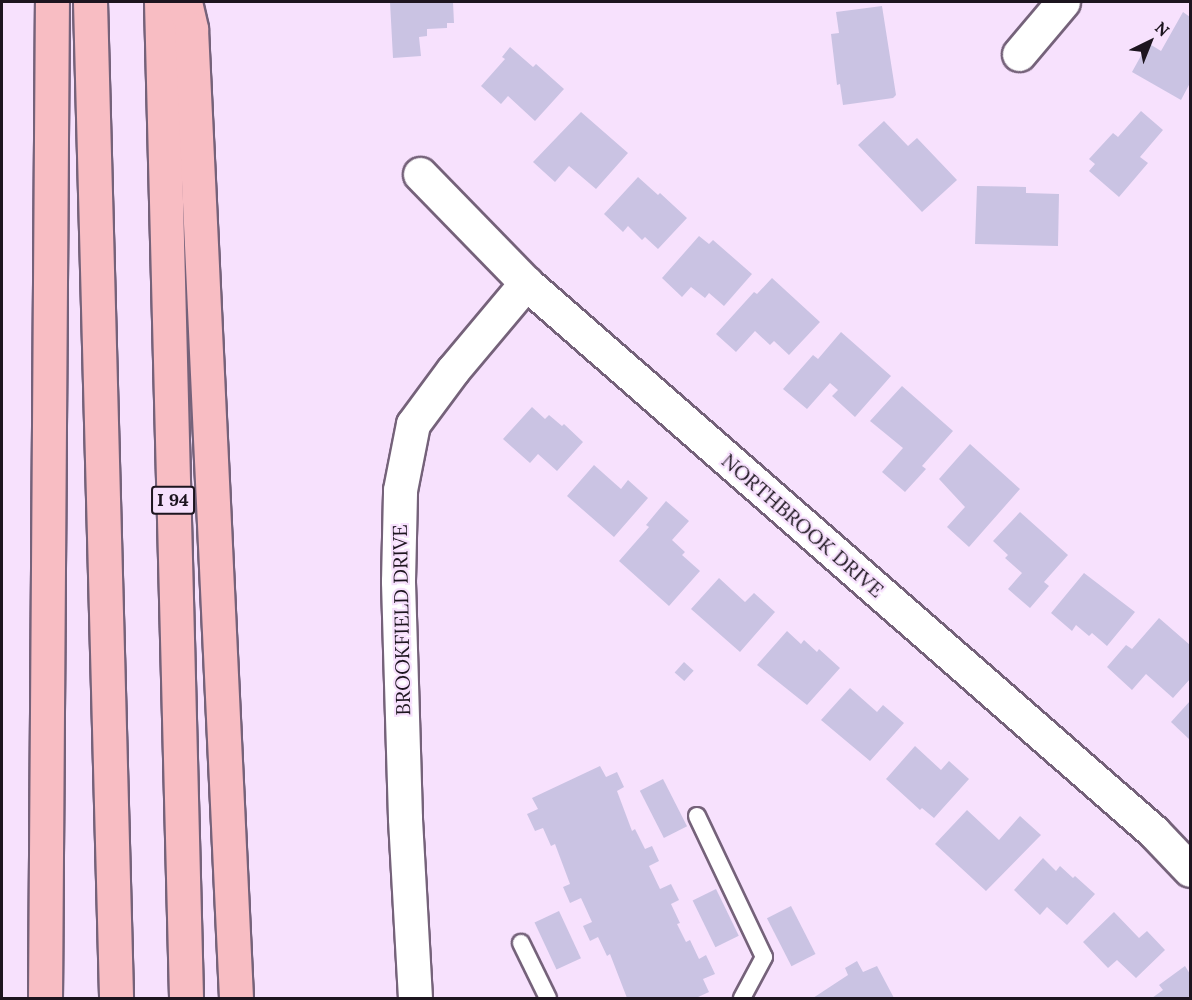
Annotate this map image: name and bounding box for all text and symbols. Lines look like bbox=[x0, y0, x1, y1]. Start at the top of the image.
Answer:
north arrow bbox=[1120, 12, 1180, 72]
text: N bbox=[1151, 17, 1174, 40]
street label: NORTHBROOK DRIVE bbox=[717, 448, 889, 602]
road number: I 94 bbox=[150, 485, 195, 515]
street label: BROOKFIELD DRIVE bbox=[387, 524, 415, 716]

